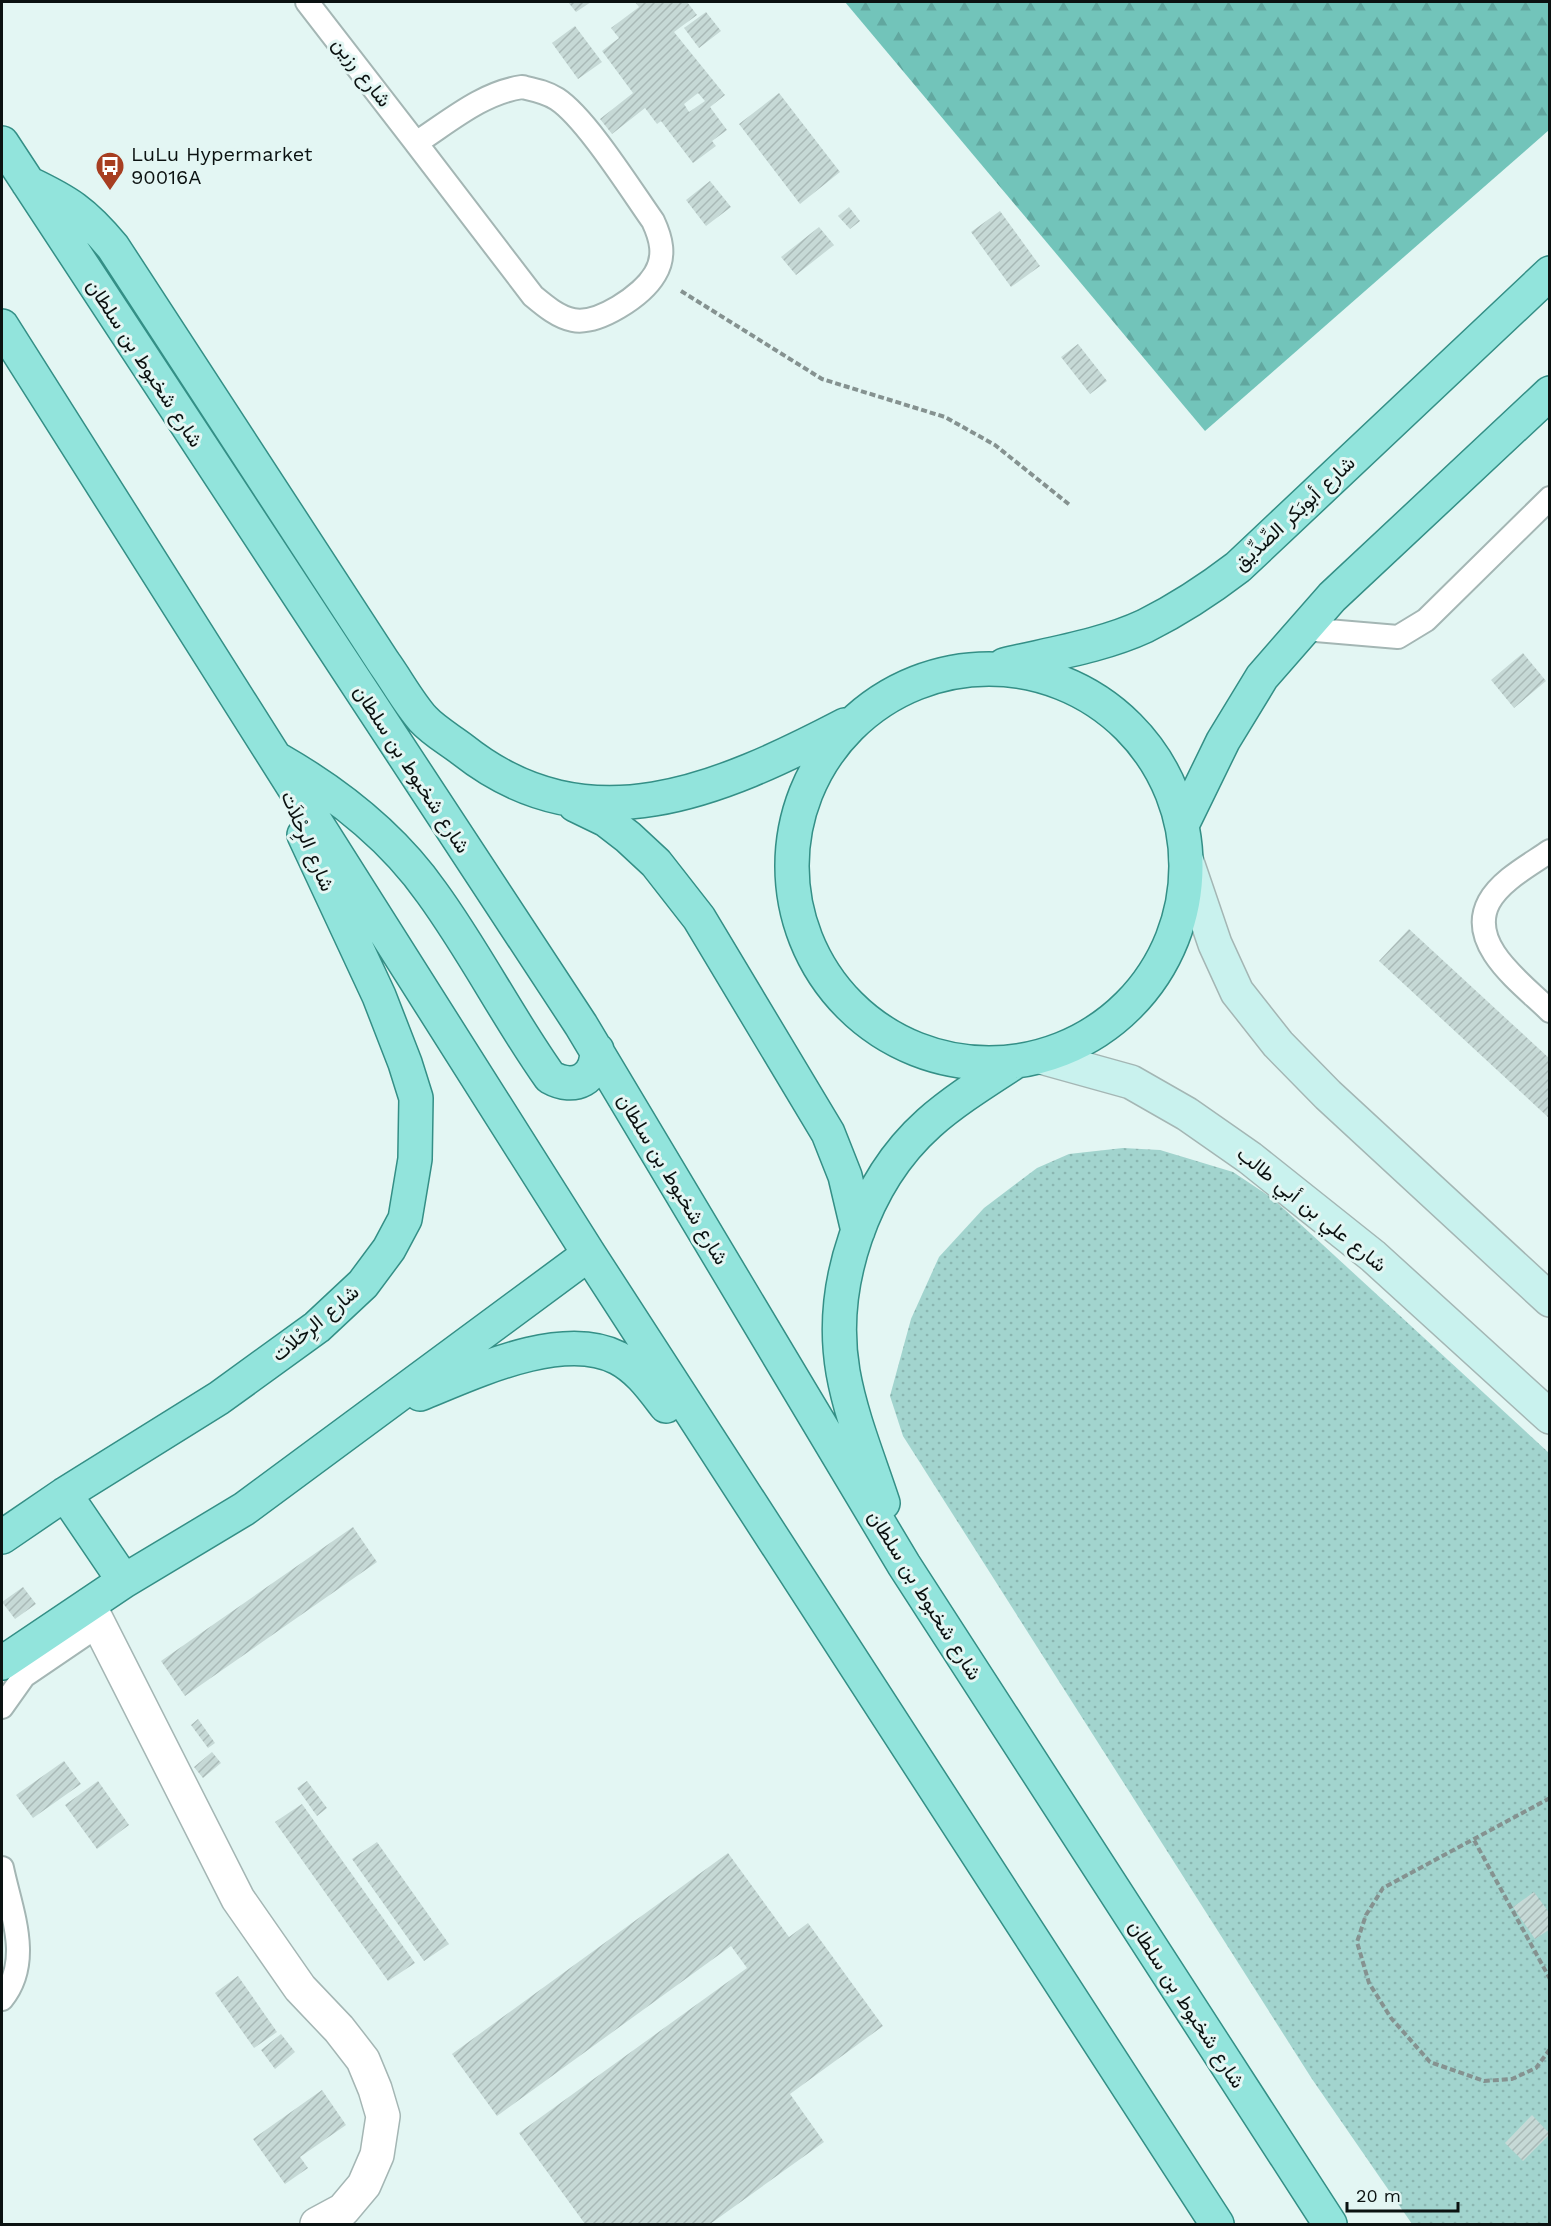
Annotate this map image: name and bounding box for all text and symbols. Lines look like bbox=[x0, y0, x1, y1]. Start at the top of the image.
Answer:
street label: شارع رزين bbox=[326, 32, 397, 113]
place label: LuLu Hypermarket 90016A bbox=[131, 142, 313, 189]
bus stop icon: LuLu Hypermarket 90016A bbox=[94, 150, 126, 192]
street label: شارع شخبوط بن سلطان bbox=[80, 275, 208, 453]
street label: شارع أبوبَكر الصِّدِّيق bbox=[1228, 451, 1361, 577]
street label: شارع شخبوط بن سلطان bbox=[347, 681, 475, 859]
street label: شارع الرِحْلاَت bbox=[273, 787, 340, 896]
street label: شارع شخبوط بن سلطان bbox=[611, 1089, 734, 1270]
street label: شارع علي بن أبي طالب bbox=[1229, 1141, 1392, 1281]
street label: شارع الرِحْلاَت bbox=[266, 1280, 366, 1369]
street label: شارع شخبوط بن سلطان bbox=[861, 1506, 987, 1685]
street label: شارع شخبوط بن سلطان bbox=[1122, 1916, 1250, 2094]
scale bar bbox=[1347, 2175, 1458, 2213]
text: 20 m bbox=[1356, 2185, 1401, 2206]

